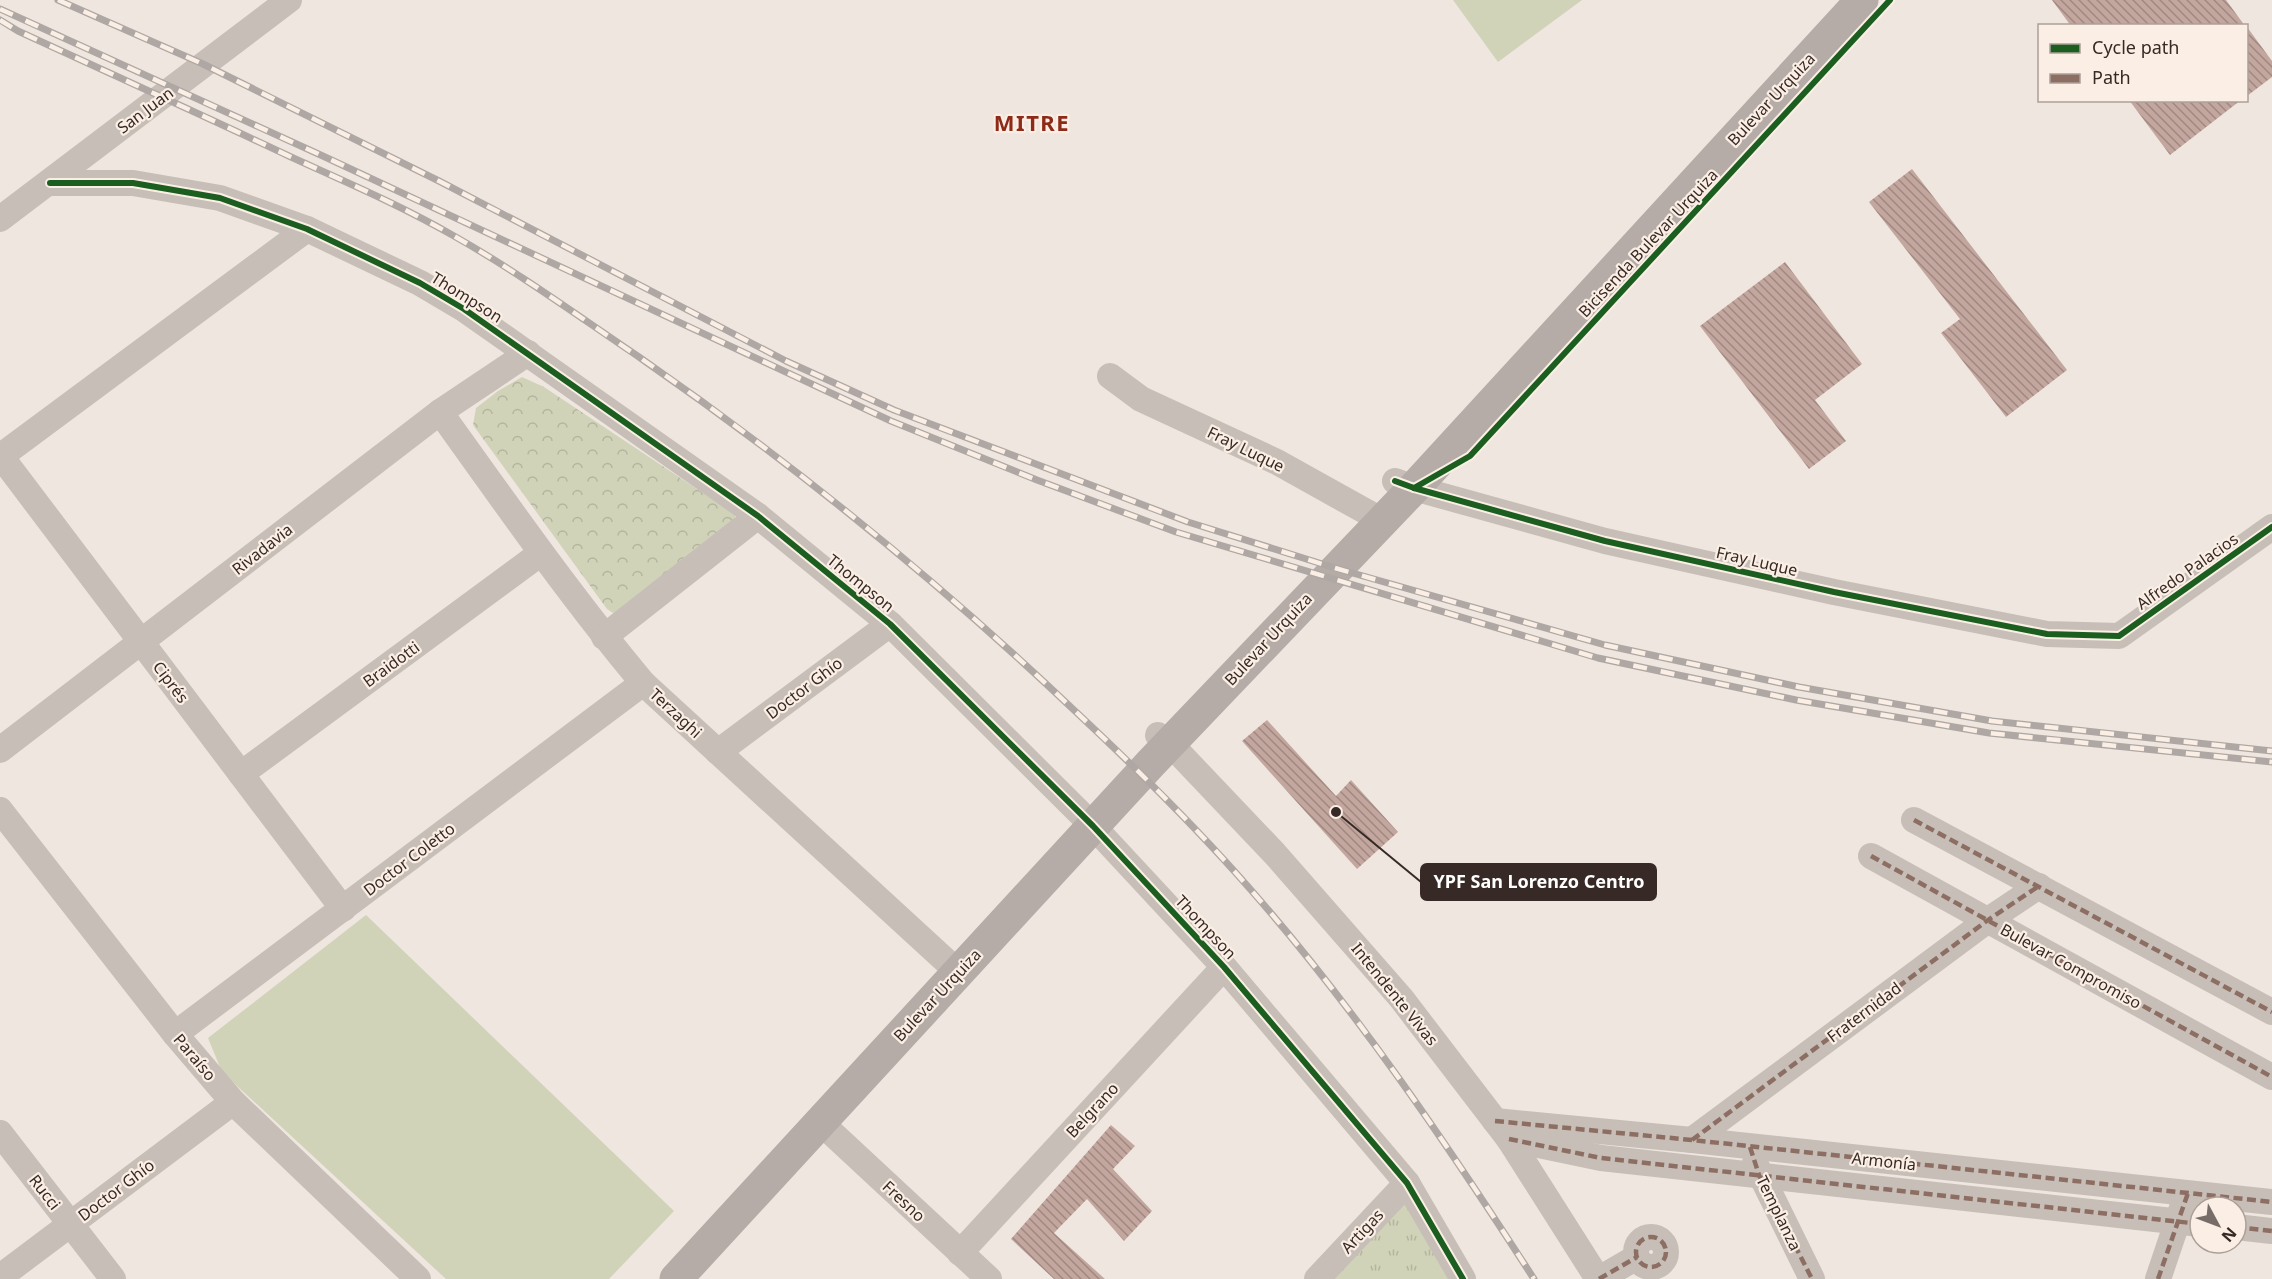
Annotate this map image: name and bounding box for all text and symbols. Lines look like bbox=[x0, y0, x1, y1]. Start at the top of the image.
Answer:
legend bbox=[2038, 24, 2248, 102]
text: Cycle path bbox=[2092, 35, 2179, 59]
street label: Bulevar Urquiza bbox=[1722, 48, 1820, 150]
text: Path bbox=[2092, 65, 2131, 89]
street label: San Juan bbox=[112, 82, 178, 138]
district label: MITRE bbox=[994, 107, 1070, 137]
street label: Bicisenda Bulevar Urquiza bbox=[1573, 164, 1723, 322]
street label: Thompson bbox=[427, 266, 507, 328]
street label: Fray Luque bbox=[1204, 421, 1288, 477]
street label: Rivadavia bbox=[227, 518, 297, 580]
street label: Alfredo Palacios bbox=[2132, 528, 2242, 614]
street label: Fray Luque bbox=[1714, 541, 1800, 581]
street label: Thompson bbox=[823, 549, 899, 617]
street label: Bulevar Urquiza bbox=[1219, 588, 1317, 690]
street label: Braidotti bbox=[358, 636, 424, 692]
street label: Doctor Ghío bbox=[761, 652, 847, 724]
street label: Ciprés bbox=[148, 657, 194, 707]
street label: Terzaghi bbox=[645, 683, 707, 743]
street label: Doctor Coletto bbox=[359, 817, 459, 901]
callout: YPF San Lorenzo Centro bbox=[1421, 864, 1656, 900]
text: YPF San Lorenzo Centro bbox=[1433, 869, 1645, 893]
street label: Thompson bbox=[1171, 890, 1241, 964]
street label: Bulevar Compromiso bbox=[1997, 918, 2145, 1014]
street label: Intendente Vivas bbox=[1347, 938, 1443, 1050]
street label: Bulevar Urquiza bbox=[888, 944, 986, 1046]
street label: Fraternidad bbox=[1822, 977, 1906, 1047]
street label: Paraíso bbox=[169, 1029, 221, 1085]
street label: Belgrano bbox=[1061, 1078, 1123, 1142]
street label: Armonía bbox=[1851, 1147, 1917, 1175]
street label: Doctor Ghío bbox=[73, 1154, 159, 1226]
street label: Rucci bbox=[24, 1170, 66, 1214]
street label: Templanza bbox=[1751, 1172, 1807, 1254]
street label: Fresno bbox=[878, 1176, 930, 1226]
north arrow bbox=[2188, 1195, 2248, 1255]
street label: Artigas bbox=[1336, 1204, 1388, 1258]
text: N bbox=[2217, 1223, 2242, 1247]

